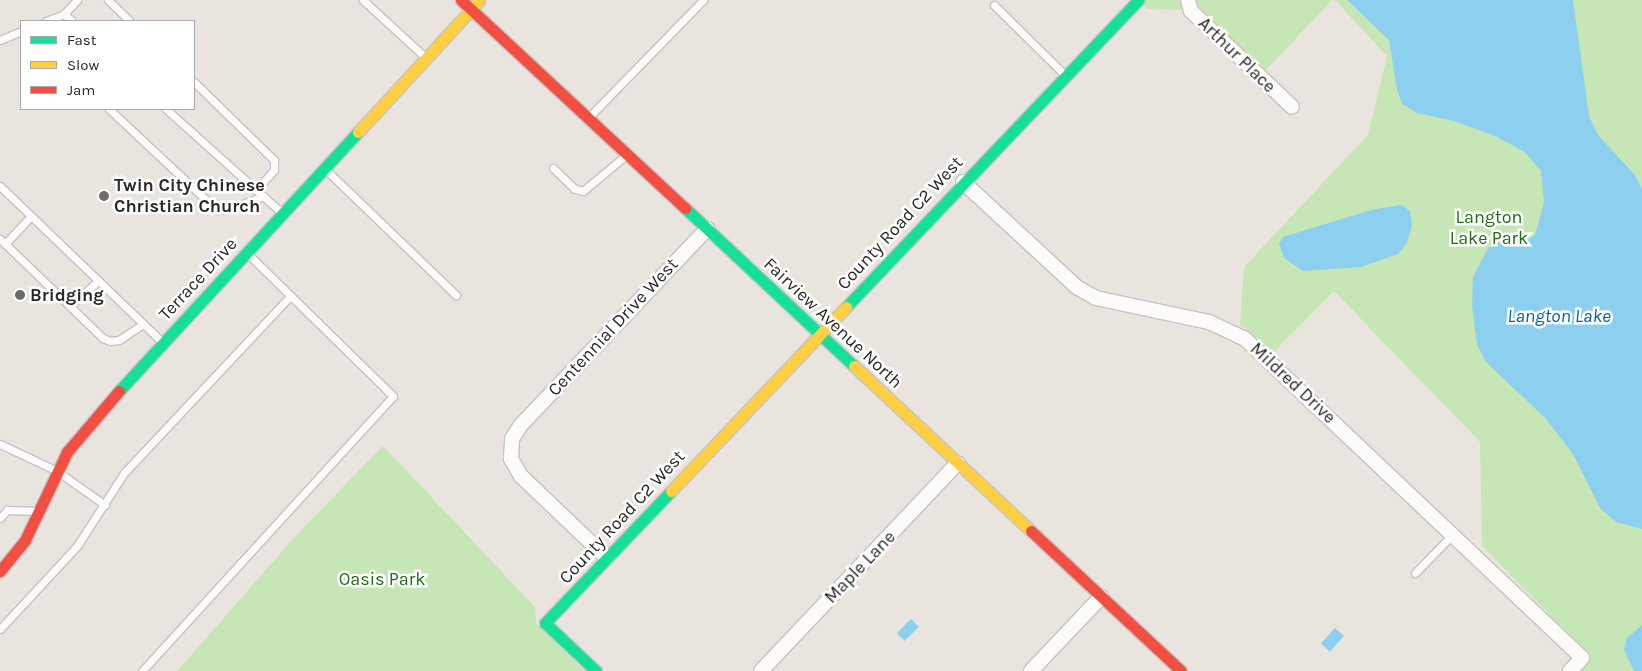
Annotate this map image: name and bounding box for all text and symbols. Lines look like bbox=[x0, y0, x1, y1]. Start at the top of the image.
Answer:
street label: Arthur Place bbox=[1194, 13, 1280, 97]
legend bbox=[20, 20, 195, 110]
text: Fast bbox=[67, 31, 96, 49]
text: Slow bbox=[67, 56, 99, 74]
text: Jam bbox=[67, 81, 95, 99]
street label: County Road C2 West bbox=[833, 152, 967, 294]
place label: Twin City Chinese Christian Church bbox=[114, 175, 265, 218]
marker: Twin City Chinese Christian Church bbox=[98, 190, 110, 202]
park label: Langton Lake Park bbox=[1450, 207, 1528, 250]
street label: Terrace Drive bbox=[154, 233, 242, 325]
street label: Fairview Avenue North bbox=[759, 253, 907, 393]
street label: Centennial Drive West bbox=[543, 254, 683, 400]
place label: Bridging bbox=[30, 284, 104, 306]
marker: Bridging bbox=[14, 289, 26, 301]
water label: Langton Lake bbox=[1507, 306, 1611, 328]
street label: Mildred Drive bbox=[1246, 338, 1340, 428]
street label: County Road C2 West bbox=[555, 446, 689, 588]
street label: Maple Lane bbox=[820, 526, 900, 608]
park label: Oasis Park bbox=[339, 568, 425, 590]

